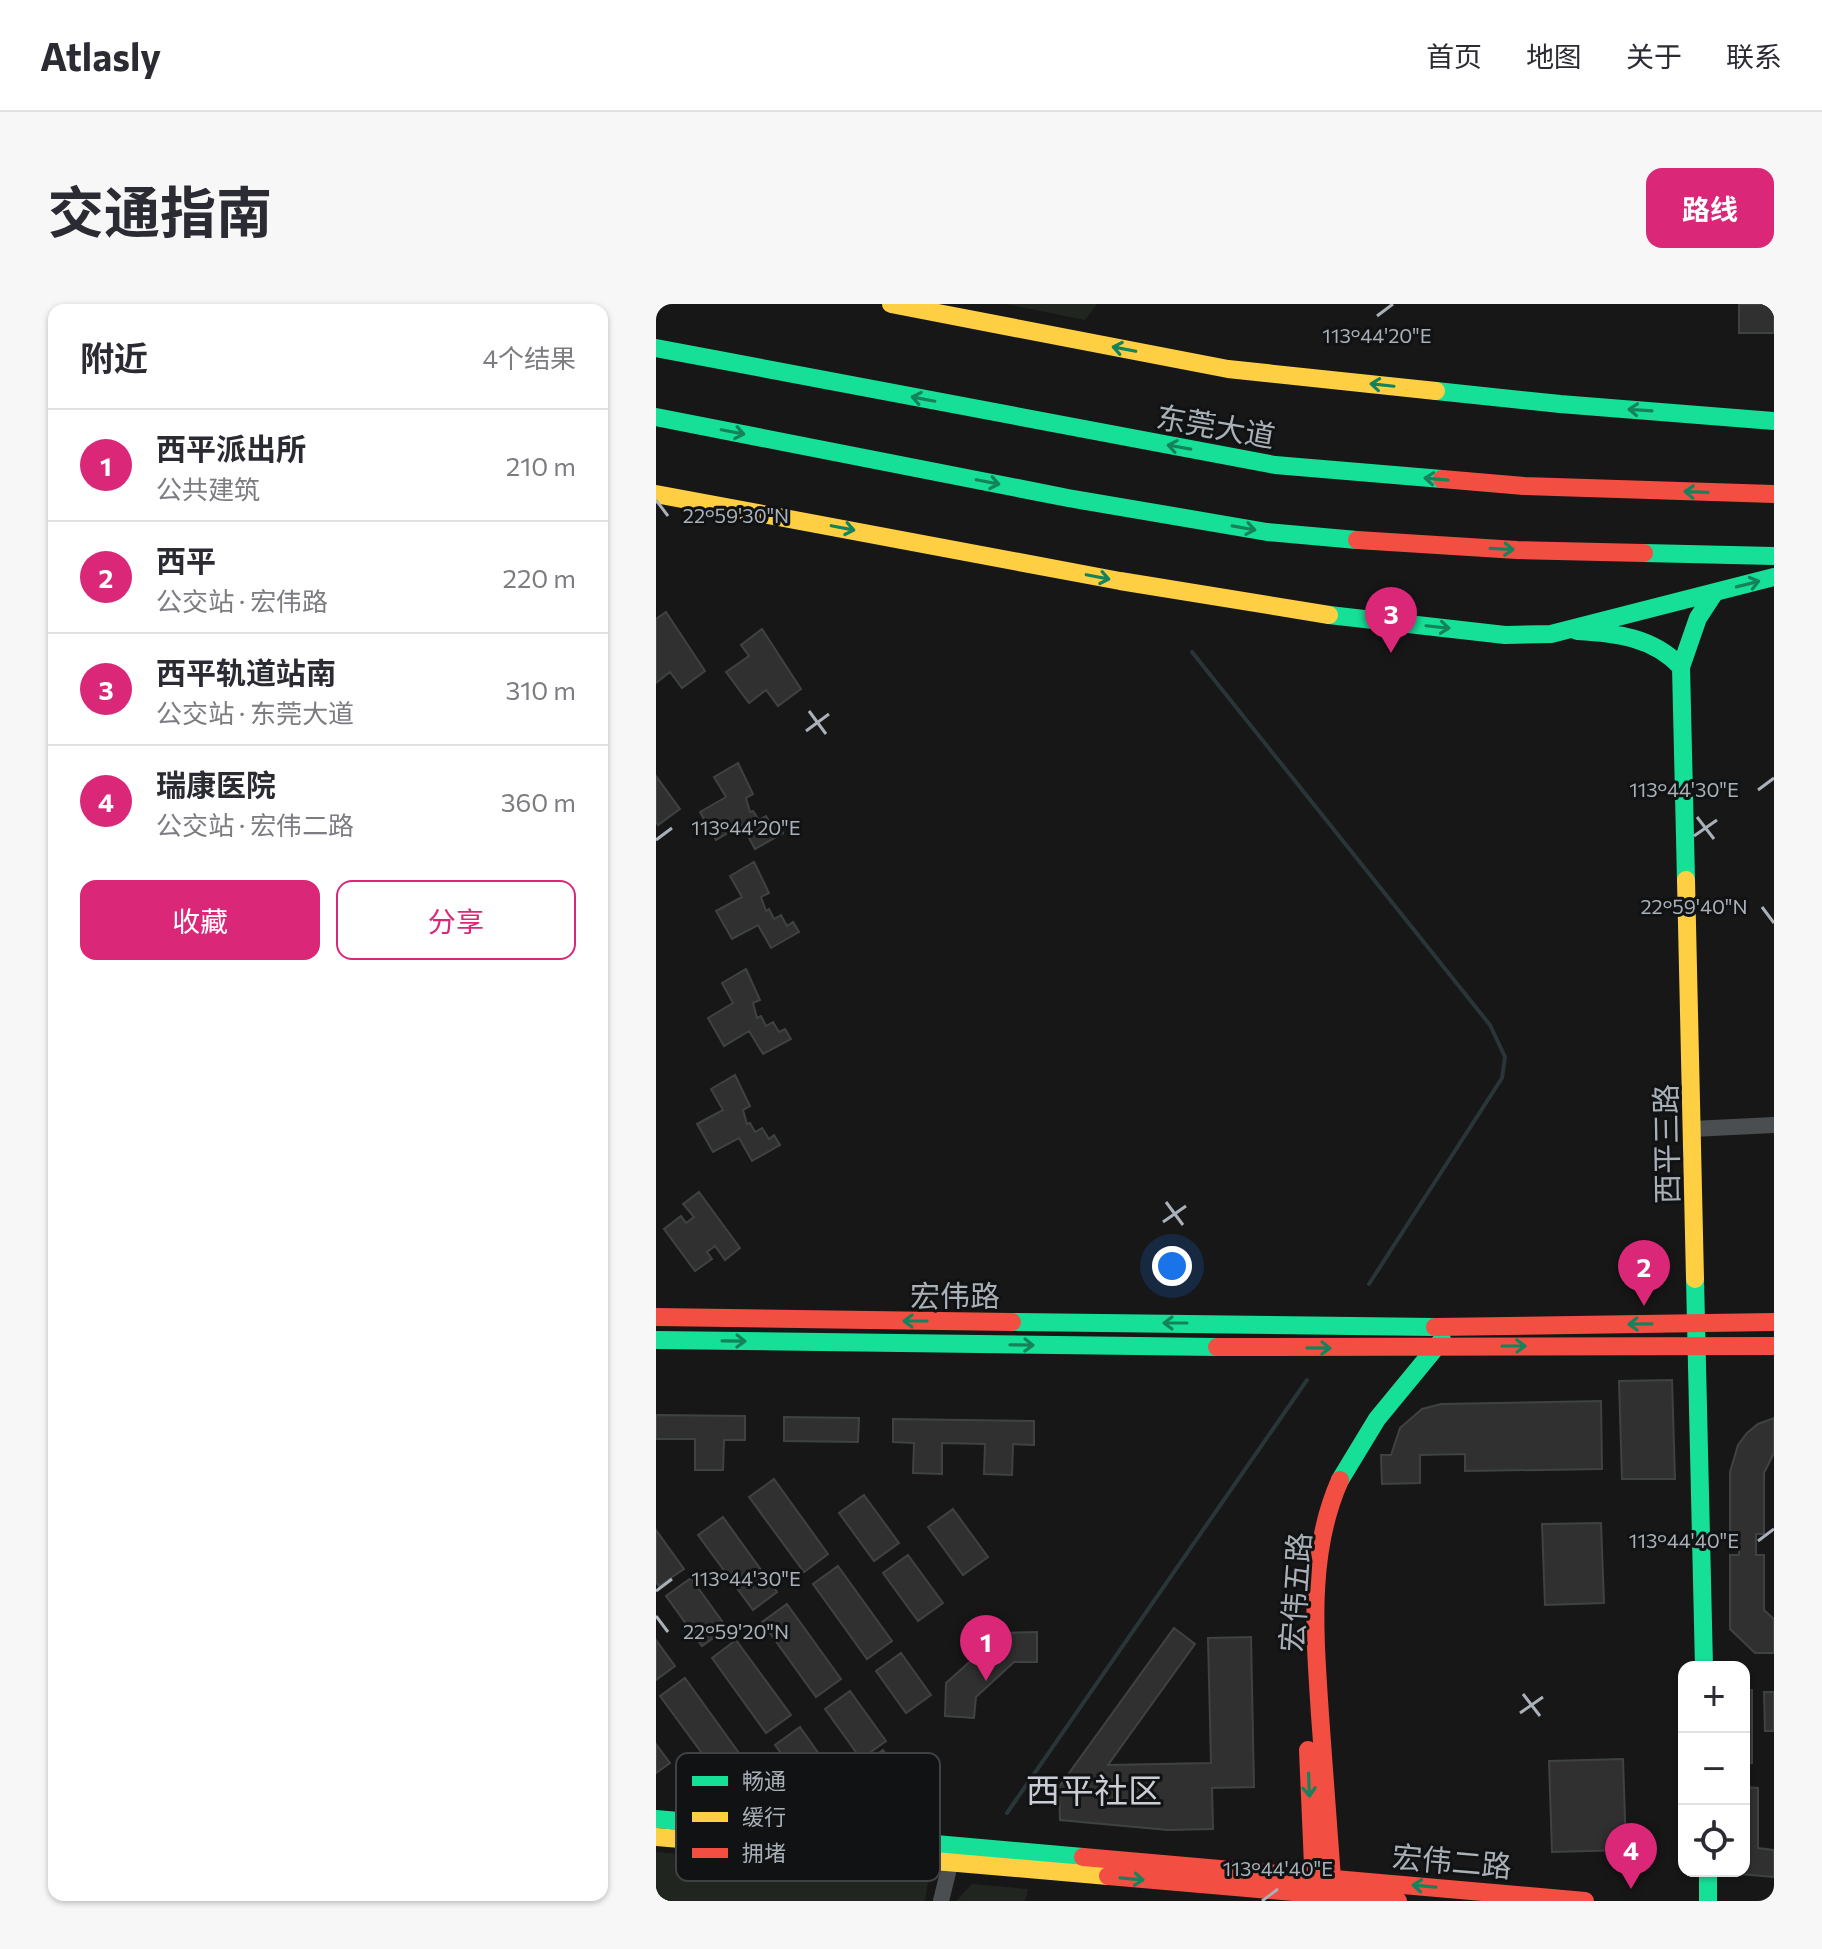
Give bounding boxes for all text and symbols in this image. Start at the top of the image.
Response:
text: Atlasly [40,32,161,79]
text: 首页 [1426,39,1482,73]
text: 地图 [1526,39,1582,73]
text: 关于 [1626,39,1682,73]
text: 联系 [1726,39,1782,73]
button: 路线 [1646,168,1774,248]
text: 交通指南 [48,176,272,245]
text: 113°44'20"E [1322,323,1432,347]
text: 附近 [80,336,148,378]
one-way arrow [1112,340,1138,355]
text: 4个结果 [482,342,576,373]
one-way arrow [1369,377,1396,392]
one-way arrow [911,391,936,406]
street label: 东莞大道 [1154,396,1278,454]
one-way arrow [1627,402,1654,417]
one-way arrow [719,425,745,440]
text: 西平派出所 [156,429,306,466]
one-way arrow [1166,438,1192,453]
text: 1 [100,450,112,481]
text: 210 m [506,450,576,481]
one-way arrow [1423,471,1450,486]
text: 公共建筑 [156,473,260,504]
one-way arrow [974,475,1000,490]
one-way arrow [1683,484,1710,499]
text: 22°59'30"N [683,503,789,527]
one-way arrow [1230,521,1256,536]
one-way arrow [830,522,855,537]
text: 西平 [156,541,216,578]
one-way arrow [1489,542,1515,557]
text: 2 [99,562,113,593]
text: 220 m [503,562,576,593]
one-way arrow [1085,571,1110,586]
one-way arrow [1734,575,1760,590]
text: 公交站 · 宏伟路 [156,585,328,616]
pin: 3 [1365,587,1417,653]
one-way arrow [1425,620,1451,635]
text: 西平轨道站南 [156,653,336,690]
text: 3 [98,674,114,705]
text: 310 m [505,674,576,705]
text: 公交站 · 东莞大道 [156,697,354,728]
text: 瑞康医院 [156,765,276,802]
text: 113°44'30"E [1629,777,1739,801]
text: 4 [98,786,114,817]
text: 360 m [501,786,576,817]
text: 公交站 · 宏伟二路 [156,809,354,840]
text: 113°44'20"E [691,815,801,839]
button: 收藏 [80,880,320,960]
button: 分享 [336,880,576,960]
text: 22°59'40"N [1641,894,1747,918]
street label: 西平三路 [1645,1084,1685,1204]
pin: 2 [1618,1240,1670,1306]
your location [1152,1246,1192,1286]
street label: 宏伟路 [910,1276,1000,1313]
one-way arrow [902,1314,929,1329]
one-way arrow [1162,1315,1189,1331]
one-way arrow [1627,1316,1654,1332]
one-way arrow [720,1334,747,1349]
one-way arrow [1008,1337,1035,1353]
one-way arrow [1500,1338,1527,1354]
one-way arrow [1305,1340,1332,1356]
text: 113°44'40"E [1629,1528,1739,1552]
street label: 宏伟五路 [1271,1531,1317,1653]
text: 113°44'30"E [691,1566,801,1590]
pin: 1 [960,1615,1012,1681]
text: 22°59'20"N [683,1619,789,1643]
map controls [1678,1661,1750,1877]
button: + [1678,1661,1750,1733]
button: − [1678,1733,1750,1805]
legend [676,1753,940,1881]
text: 畅通 [742,1767,786,1794]
district label: 西平社区 [1026,1768,1162,1810]
one-way arrow [1302,1771,1317,1798]
text: 缓行 [742,1803,786,1830]
button: locate [1678,1805,1750,1877]
pin: 4 [1605,1823,1657,1889]
street label: 宏伟二路 [1391,1836,1513,1884]
text: 拥堵 [742,1839,786,1866]
text: 113°44'40"E [1223,1856,1333,1880]
one-way arrow [1119,1871,1145,1886]
one-way arrow [1411,1878,1438,1893]

